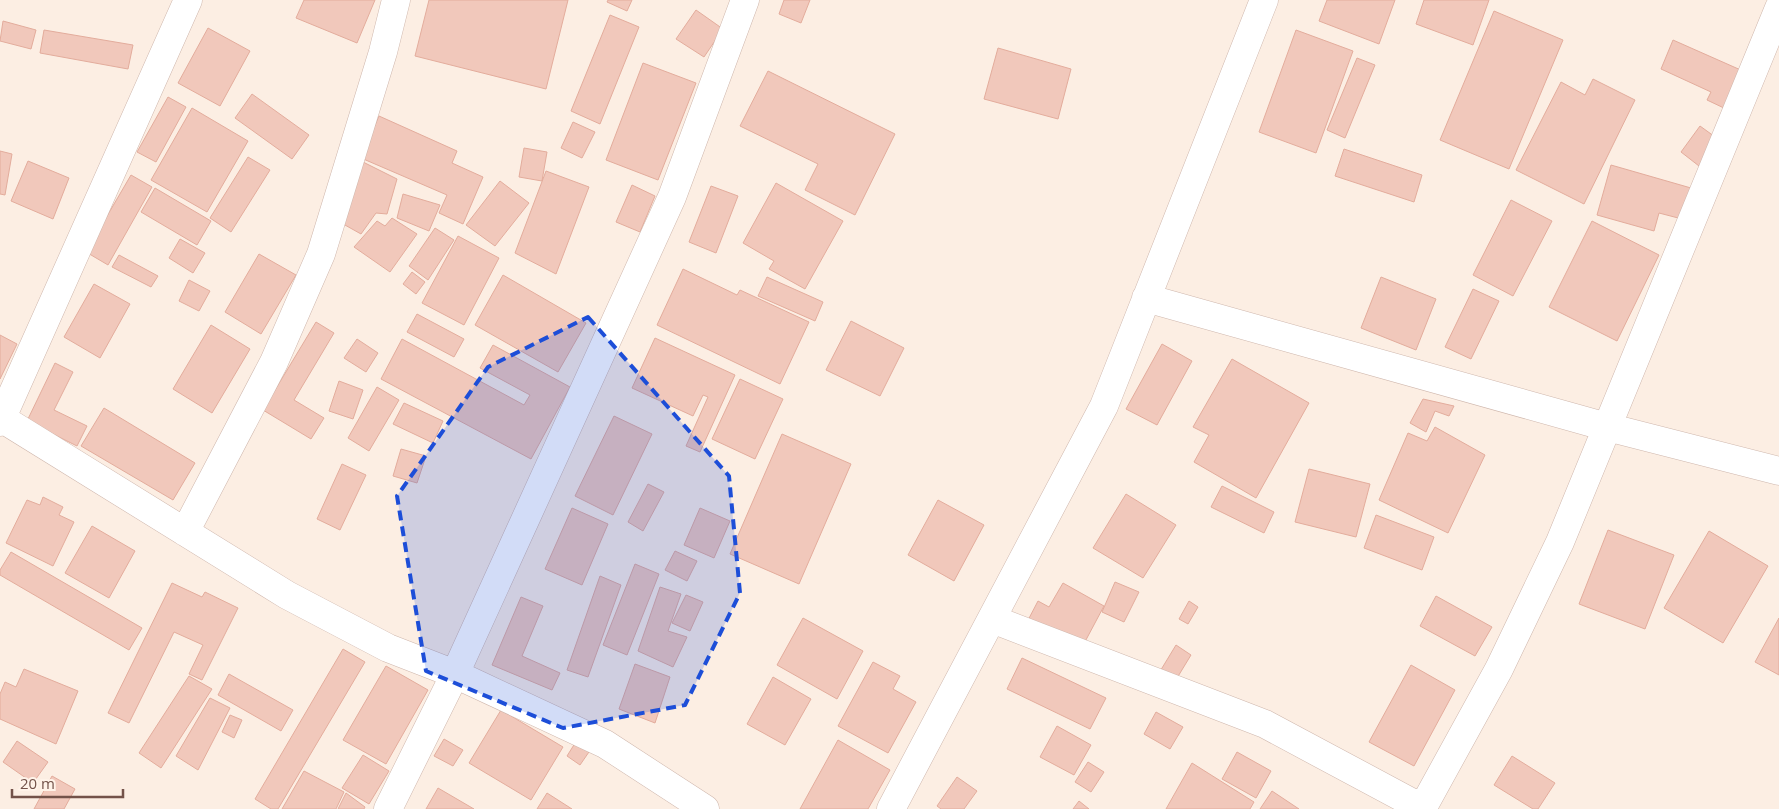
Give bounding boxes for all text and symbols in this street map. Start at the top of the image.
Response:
scale bar [12,766,124,798]
text: 20 m [20,773,55,793]

